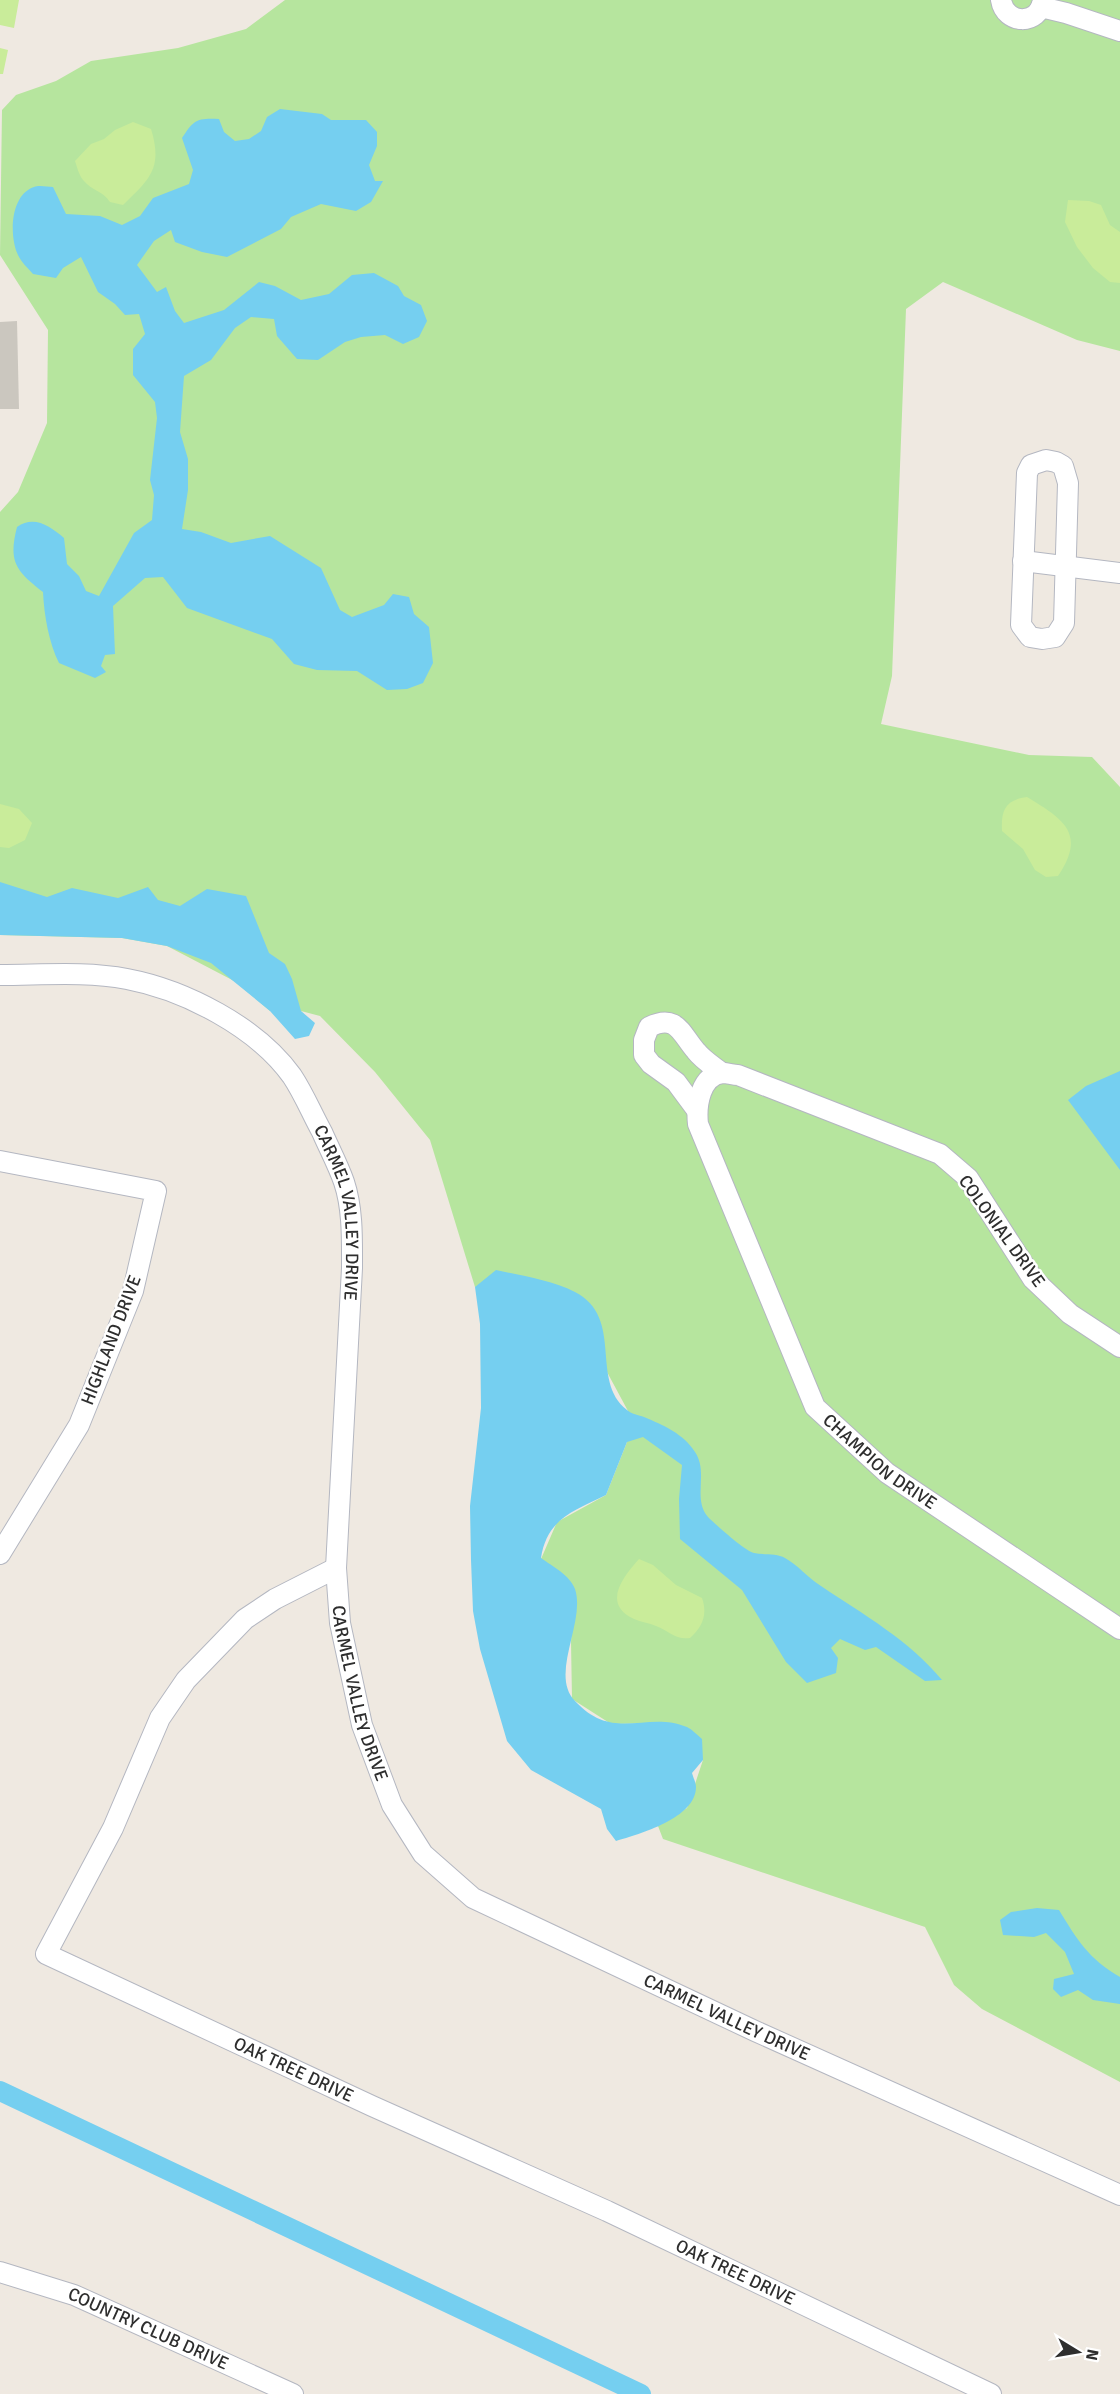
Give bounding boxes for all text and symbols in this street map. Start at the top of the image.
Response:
street label: CARMEL VALLEY DRIVE [309,1121,363,1301]
street label: COLONIAL DRIVE [954,1171,1050,1291]
street label: HIGHLAND DRIVE [76,1272,146,1408]
street label: CHAMPION DRIVE [818,1409,941,1514]
street label: CARMEL VALLEY DRIVE [328,1605,393,1784]
street label: CARMEL VALLEY DRIVE [640,1969,814,2065]
street label: OAK TREE DRIVE [230,2032,357,2107]
street label: OAK TREE DRIVE [672,2234,799,2310]
street label: COUNTRY CLUB DRIVE [65,2283,232,2374]
north arrow [1048,2322,1108,2382]
text: N [1081,2347,1103,2362]

